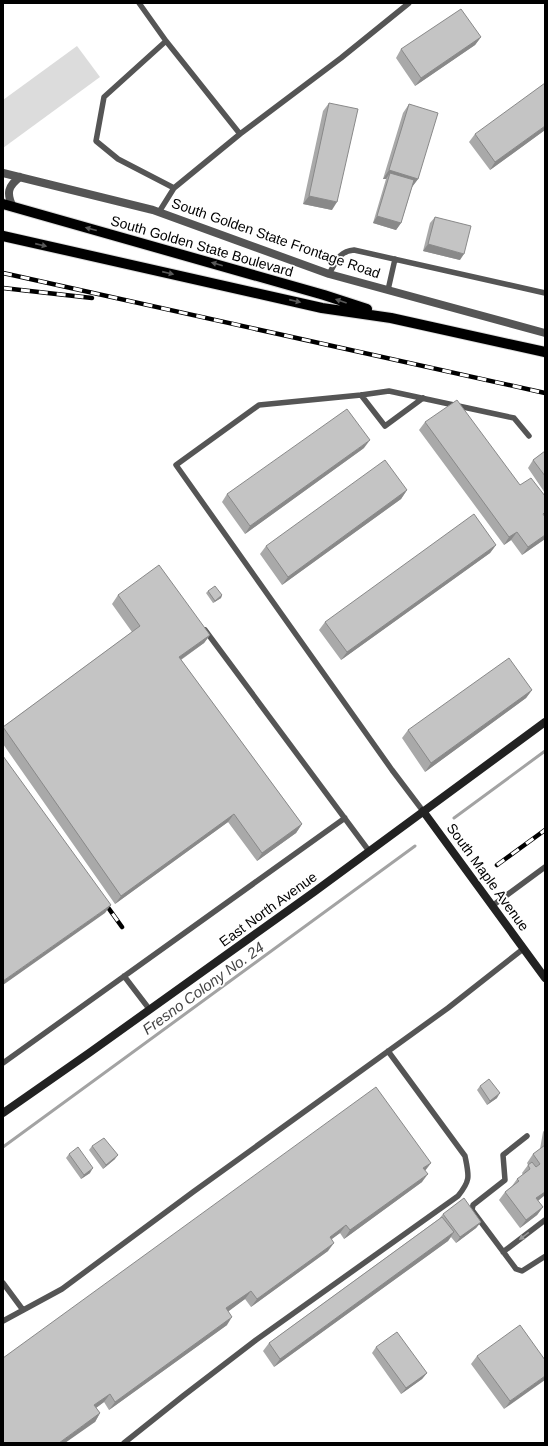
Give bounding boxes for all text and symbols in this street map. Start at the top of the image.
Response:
street label: South Golden State Frontage Road [170,195,382,281]
street label: South Golden State Boulevard [109,212,295,280]
one-way arrow [85,226,97,232]
one-way arrow [35,242,47,248]
one-way arrow [210,261,222,267]
one-way arrow [162,271,174,277]
one-way arrow [335,297,347,303]
one-way arrow [289,299,301,305]
street label: South Maple Avenue [444,820,532,934]
street label: East North Avenue [216,868,320,950]
water label: Fresno Colony No. 24 [139,938,267,1038]
one-way arrow [519,1232,530,1240]

